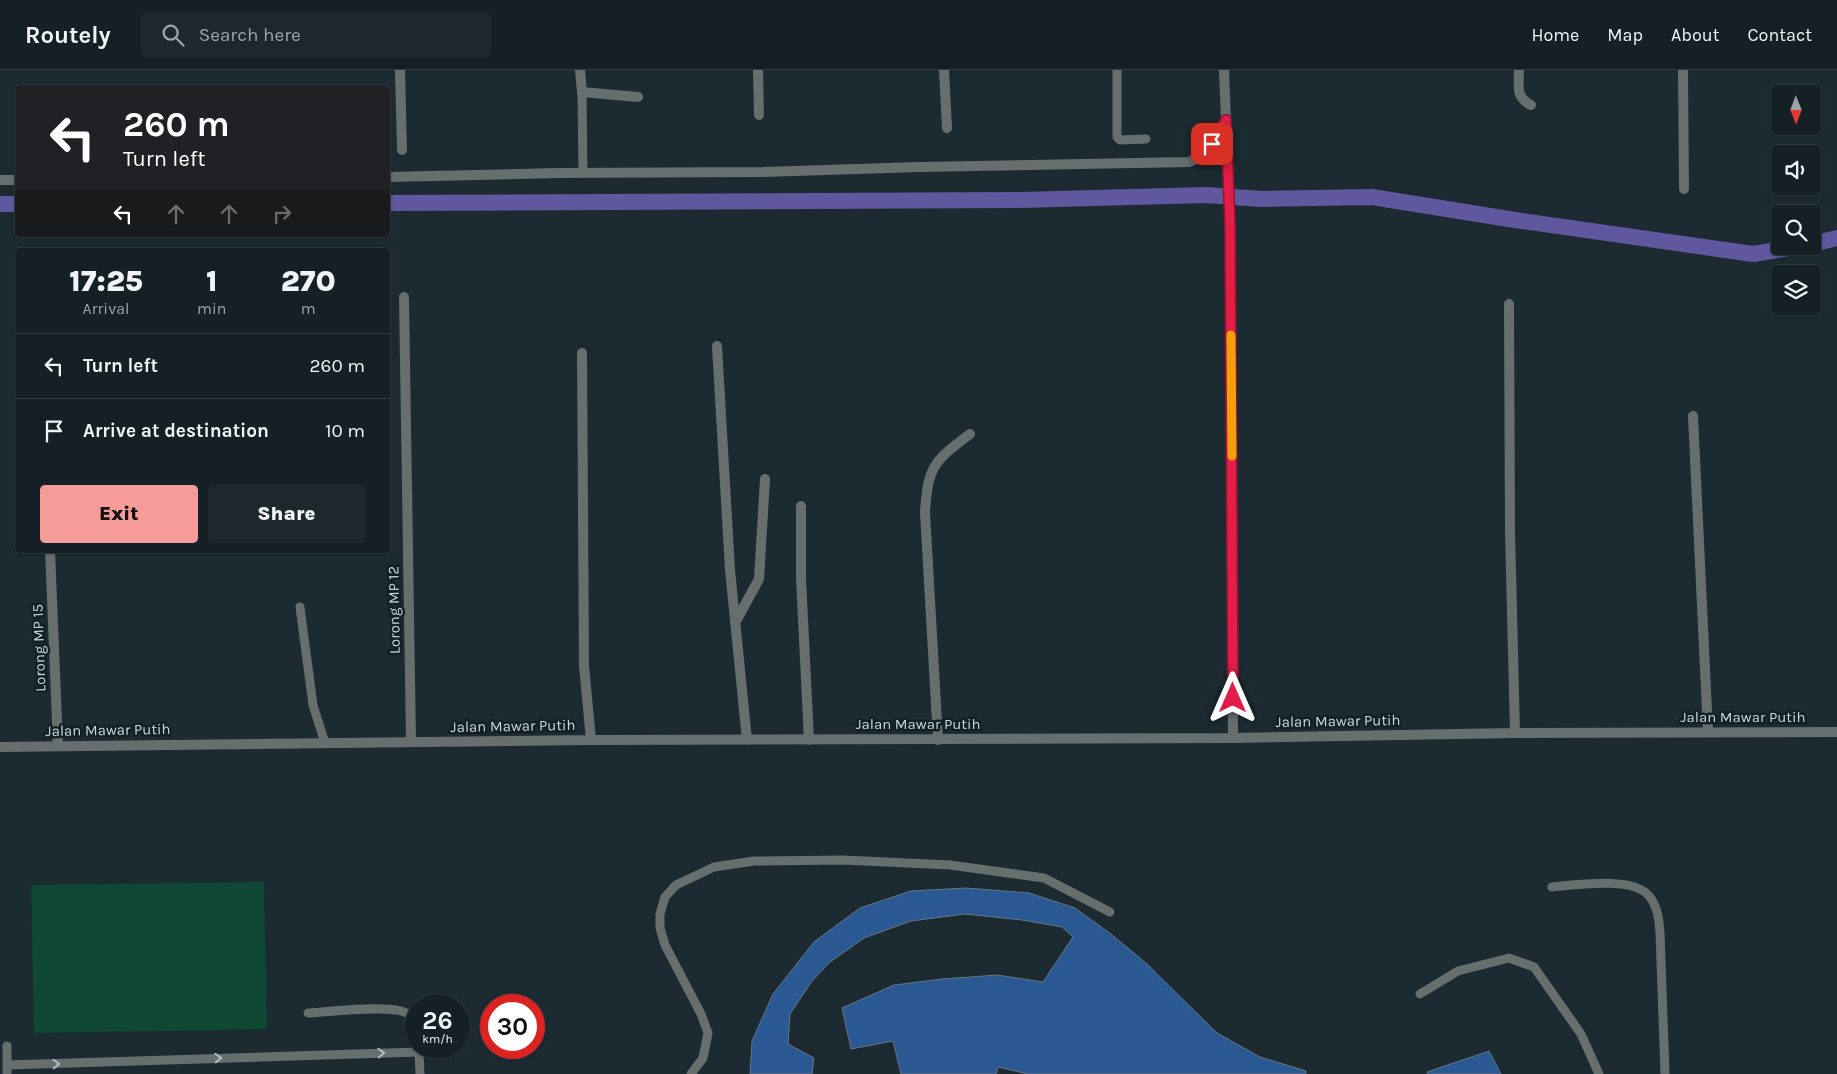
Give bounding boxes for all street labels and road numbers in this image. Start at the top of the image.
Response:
street label: Lorong MP 12 [384,566,404,654]
street label: Lorong MP 15 [28,604,50,692]
street label: Jalan Mawar Putih [1680,708,1806,726]
street label: Jalan Mawar Putih [1275,711,1401,731]
street label: Jalan Mawar Putih [855,715,981,733]
street label: Jalan Mawar Putih [450,716,576,736]
street label: Jalan Mawar Putih [45,720,171,740]

